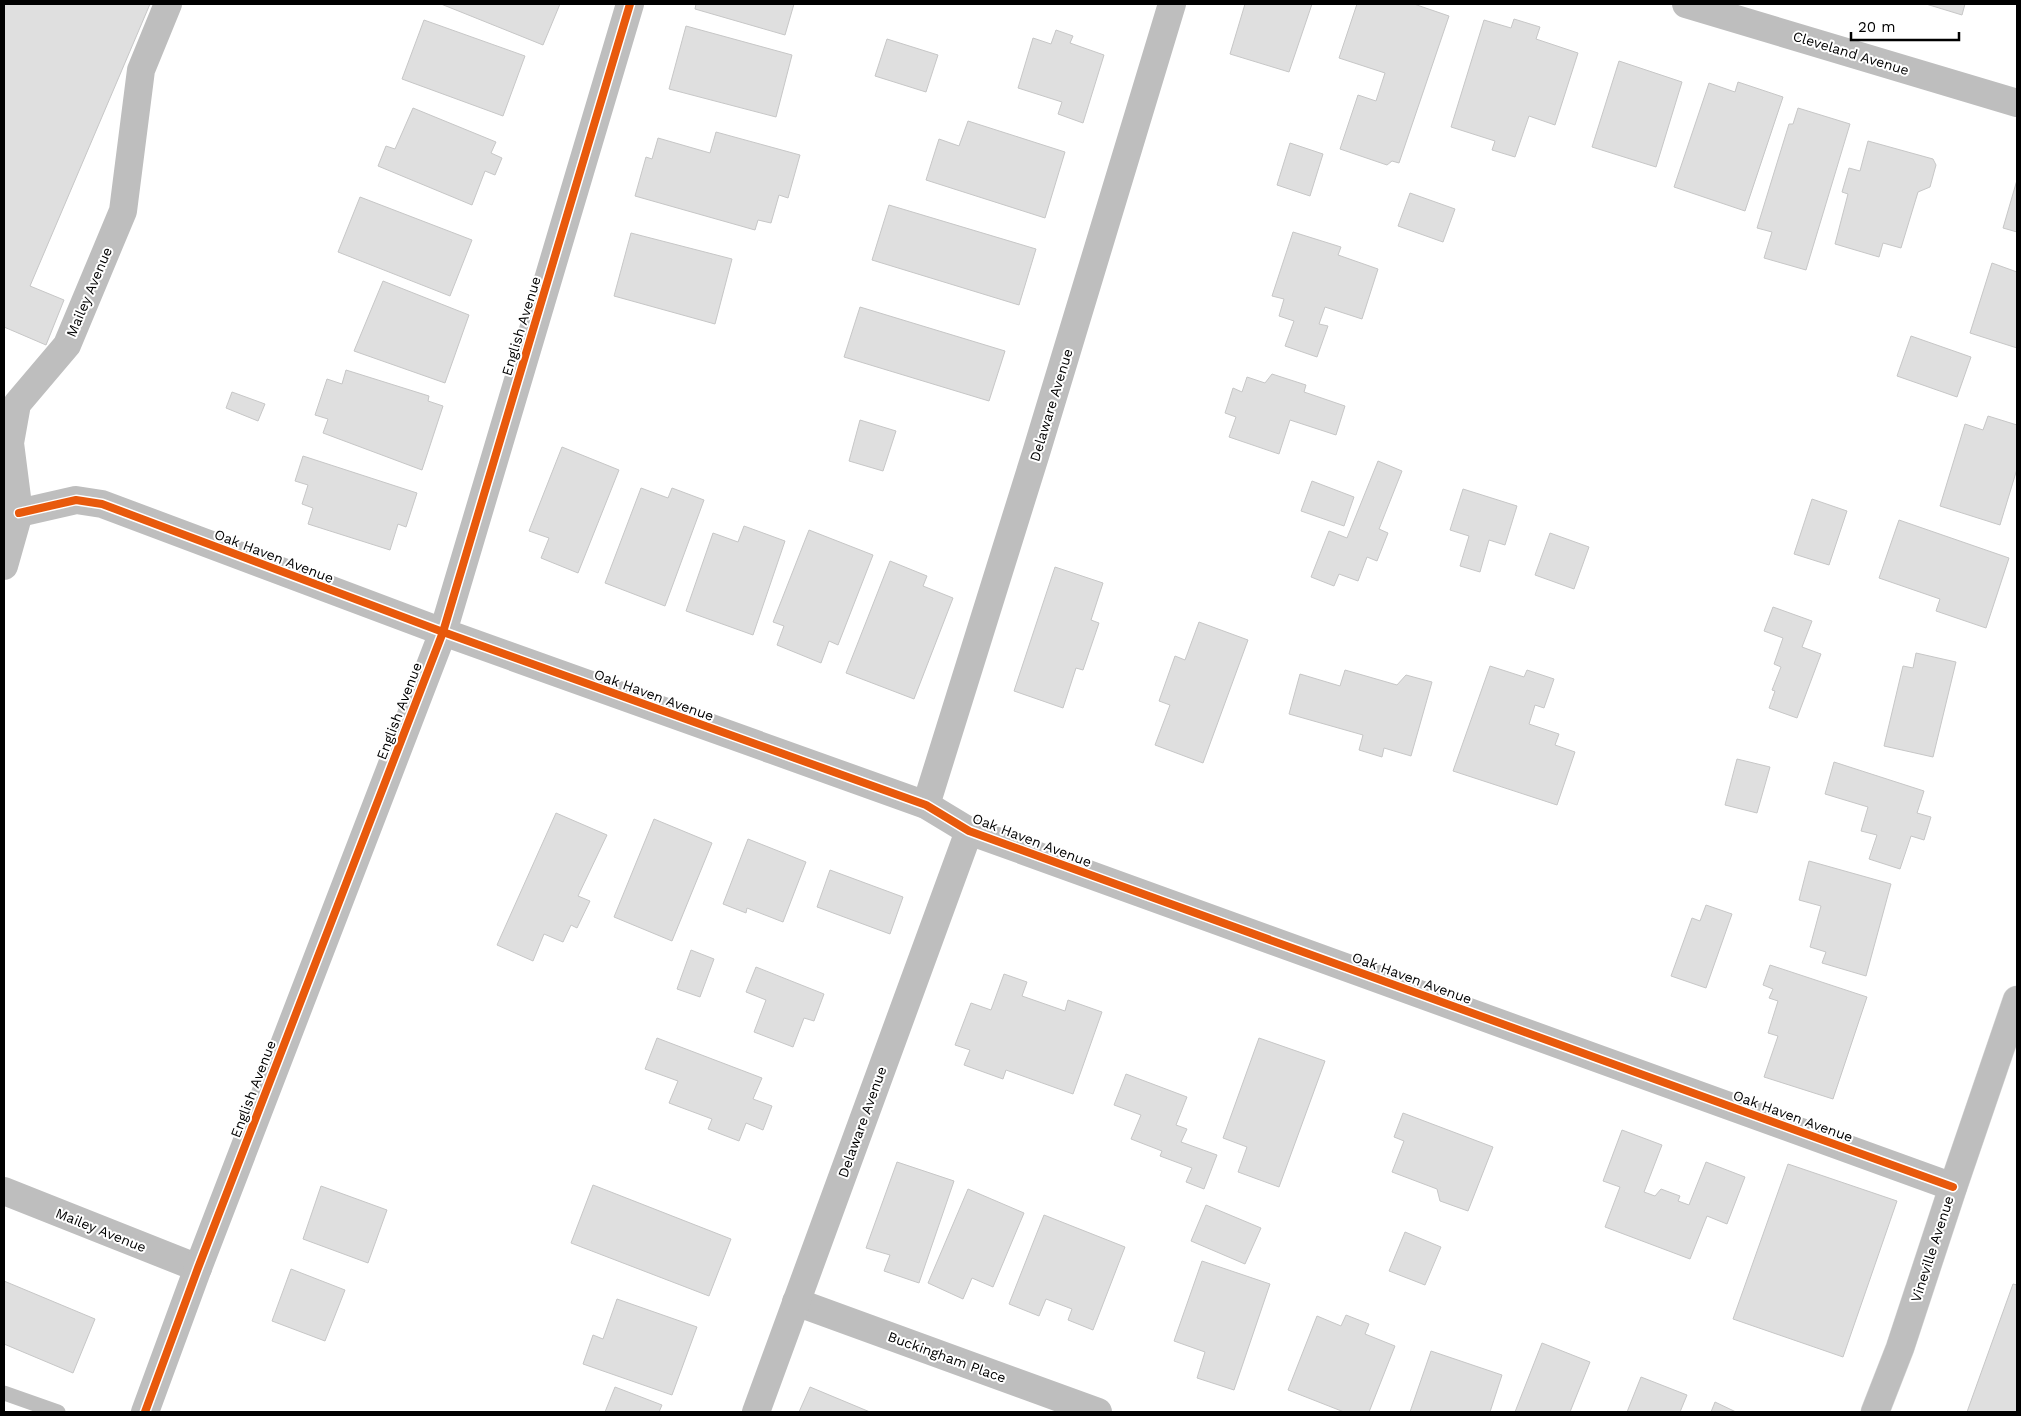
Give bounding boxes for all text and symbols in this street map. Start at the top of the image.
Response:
scale bar [1851,10,1958,42]
text: 20 m [1858,18,1896,36]
street label: Cleveland Avenue [1791,28,1911,78]
street label: Mailey Avenue [63,245,115,339]
street label: English Avenue [498,274,544,378]
street label: Delaware Avenue [1026,347,1076,463]
street label: Oak Haven Avenue [212,526,336,586]
street label: English Avenue [373,660,425,762]
street label: Oak Haven Avenue [592,666,716,724]
street label: Oak Haven Avenue [970,810,1094,870]
street label: Oak Haven Avenue [1350,949,1474,1007]
street label: English Avenue [227,1038,279,1140]
street label: Delaware Avenue [834,1064,890,1180]
street label: Oak Haven Avenue [1731,1087,1855,1145]
street label: Vineville Avenue [1907,1194,1957,1304]
street label: Mailey Avenue [53,1205,149,1255]
street label: Buckingham Place [886,1328,1008,1386]

